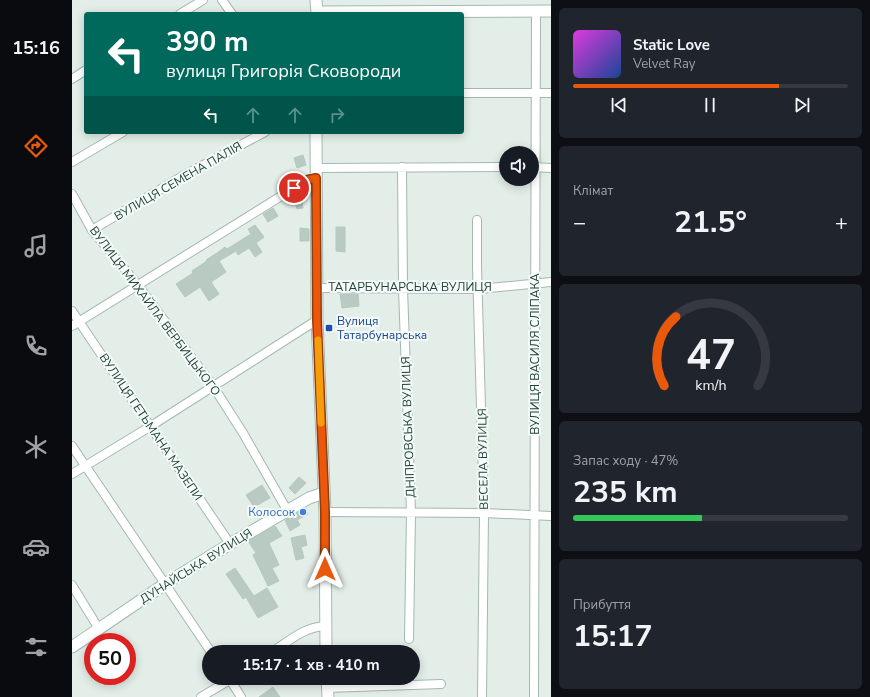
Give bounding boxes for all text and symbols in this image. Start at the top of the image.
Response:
text: 390 m [166,23,249,61]
icon: left [100,28,152,80]
text: Static Love [633,35,710,55]
text: 15:16 [12,36,60,60]
text: Velvet Ray [633,55,695,73]
text: вулиця Григорія Сковороди [166,59,401,83]
icon: previous [608,94,630,116]
icon: pause [699,94,721,116]
icon: next [791,94,813,116]
icon: left [200,104,222,126]
icon: ahead [242,104,264,126]
icon: ahead [284,104,306,126]
icon: right [326,104,348,126]
icon: directions [22,132,50,160]
street label: ВУЛИЦЯ СЕМЕНА ПАЛІЯ [111,138,245,224]
map controls [499,146,539,186]
button: sound [499,146,539,186]
pin [277,171,311,205]
icon: arrive [283,177,305,199]
text: Клімат [573,182,613,200]
text: 21.5° [674,202,747,243]
text: − [573,208,586,238]
text: + [835,208,848,238]
street label: ВУЛИЦЯ МИХАЙЛА ВЕРБИЦЬКОГО [86,223,224,399]
icon: music [22,232,50,260]
street label: ВУЛИЦЯ ВАСИЛЯ СЛІПАКА [527,273,543,435]
street label: ТАТАРБУНАРСЬКА ВУЛИЦЯ [328,279,492,295]
place label: Вулиця Татарбунарська [337,313,427,343]
marker: Вулиця Татарбунарська [324,323,334,333]
text: 47 [686,327,735,384]
icon: phone [22,332,50,360]
street label: ВУЛИЦЯ ГЕТЬМАНА МАЗЕПИ [96,350,206,504]
street label: ДНІПРОВСЬКА ВУЛИЦЯ [398,356,418,498]
text: km/h [695,376,726,395]
street label: ВЕСЕЛА ВУЛИЦЯ [474,408,492,510]
icon: climate [22,433,50,461]
text: Запас ходу · 47% [573,452,678,470]
text: 235 km [573,472,678,513]
place label: Колосок [248,504,296,520]
marker: Колосок [298,507,308,517]
street label: ДУНАЙСЬКА ВУЛИЦЯ [137,525,255,607]
icon: car [22,533,50,561]
position arrow [304,548,346,590]
text: Прибуття [573,596,631,614]
text: 15:17 [573,616,652,657]
icon: filters [22,633,50,661]
speed limit sign: 50 [84,633,136,685]
text: 15:17 · 1 хв · 410 m [242,655,380,675]

